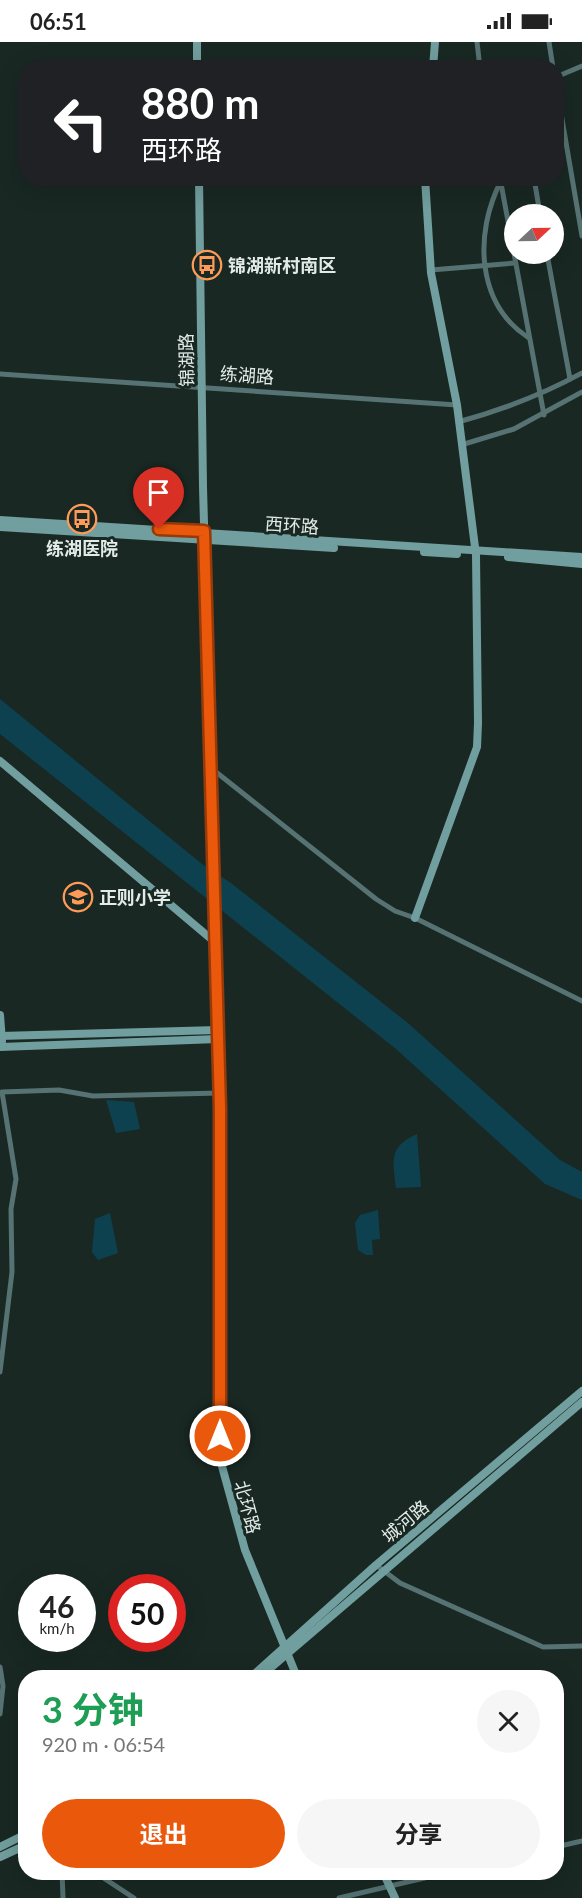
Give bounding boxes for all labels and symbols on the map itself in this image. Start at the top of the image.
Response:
north arrow [504,204,564,264]
bus stop icon: 锦湖新村南区 [191,249,223,281]
place label: 锦湖新村南区 [228,254,336,276]
street label: 锦湖路 [175,333,197,387]
street label: 练湖路 [219,362,275,388]
pin [133,467,184,529]
bus stop icon: 练湖医院 [66,503,98,535]
street label: 西环路 [264,512,320,538]
place label: 练湖医院 [46,537,118,559]
school or university icon: 正则小学 [62,881,94,913]
place label: 正则小学 [99,886,171,908]
position arrow [188,1404,252,1468]
street label: 北环路 [230,1478,266,1536]
street label: 城河路 [377,1495,433,1547]
speed limit sign: 50 [108,1574,186,1652]

